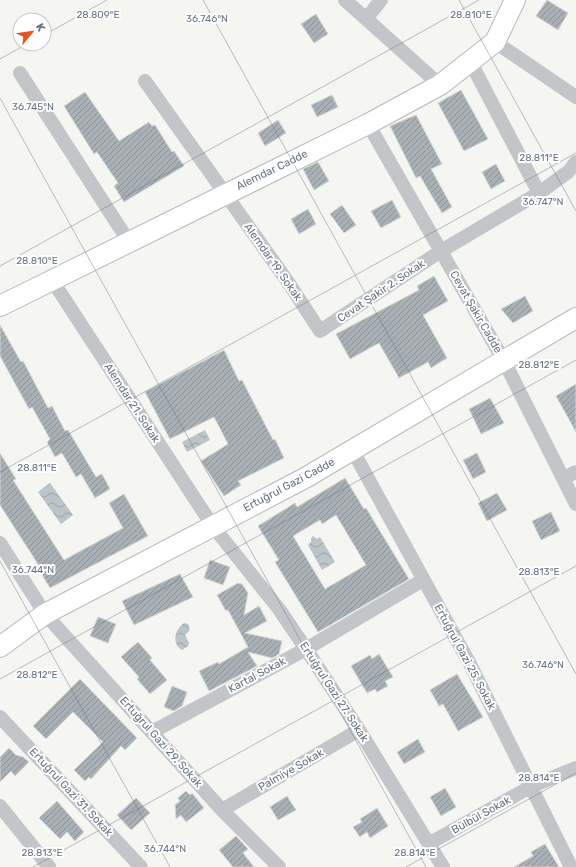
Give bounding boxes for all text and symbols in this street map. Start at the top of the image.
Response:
text: 28.809°E [76,9,120,21]
text: 28.810°E [450,9,492,21]
north arrow [12,12,52,52]
text: 36.746°N [186,13,228,25]
text: K [33,21,48,34]
text: 36.745°N [12,101,54,113]
street label: Alemdar Cadde [234,147,310,193]
text: 28.811°E [519,152,559,164]
text: 36.747°N [522,196,564,208]
street label: Alemdar 19. Sokak [241,221,305,304]
text: 28.810°E [16,255,58,267]
street label: Cevat Şakir 2. Sokak [335,257,427,325]
street label: Cevat Şakir Cadde [447,269,505,355]
text: 28.812°E [518,359,560,371]
street label: Alemdar 21. Sokak [101,361,163,446]
street label: Ertuğrul Gazi Cadde [241,455,337,515]
text: 28.811°E [17,462,57,474]
text: 36.744°N [12,564,54,576]
text: 28.813°E [518,566,560,578]
street label: Ertuğrul Gazi 25. Sokak [432,602,499,712]
street label: Ertuğrul Gazi 27. Sokak [297,640,371,745]
street label: Kartal Sokak [226,654,288,696]
text: 36.746°N [522,659,564,671]
text: 28.812°E [16,669,58,681]
street label: Ertuğrul Gazi 29. Sokak [117,694,205,790]
street label: Ertuğrul Gazi 31. Sokak [27,745,116,839]
street label: Palmiye Sokak [256,746,326,794]
text: 28.814°E [518,772,560,784]
street label: Bülbül Sokak [449,793,513,837]
text: 36.744°N [144,843,186,855]
text: 28.813°E [21,847,63,859]
text: 28.814°E [394,847,436,859]

